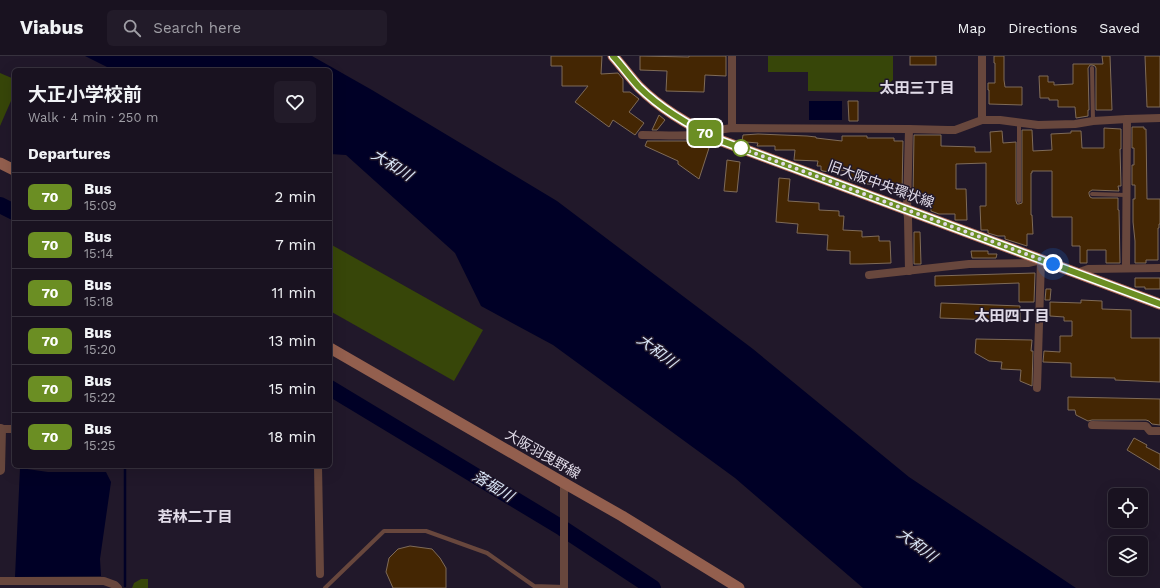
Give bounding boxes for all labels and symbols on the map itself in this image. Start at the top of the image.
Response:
district label: 太田三丁目 [879,79,955,97]
line badge: 70 [687,120,723,146]
unlabelled marker [732,139,750,157]
water label: 大和川 [368,145,418,186]
street label: 旧大阪中央環状線 [826,157,936,211]
your location [1043,254,1063,274]
district label: 太田四丁目 [974,307,1050,325]
water label: 大和川 [634,330,682,373]
street label: 大阪羽曳野線 [503,426,583,482]
water label: 落堀川 [469,467,519,506]
district label: 若林二丁目 [157,508,233,526]
water label: 大和川 [894,524,942,567]

